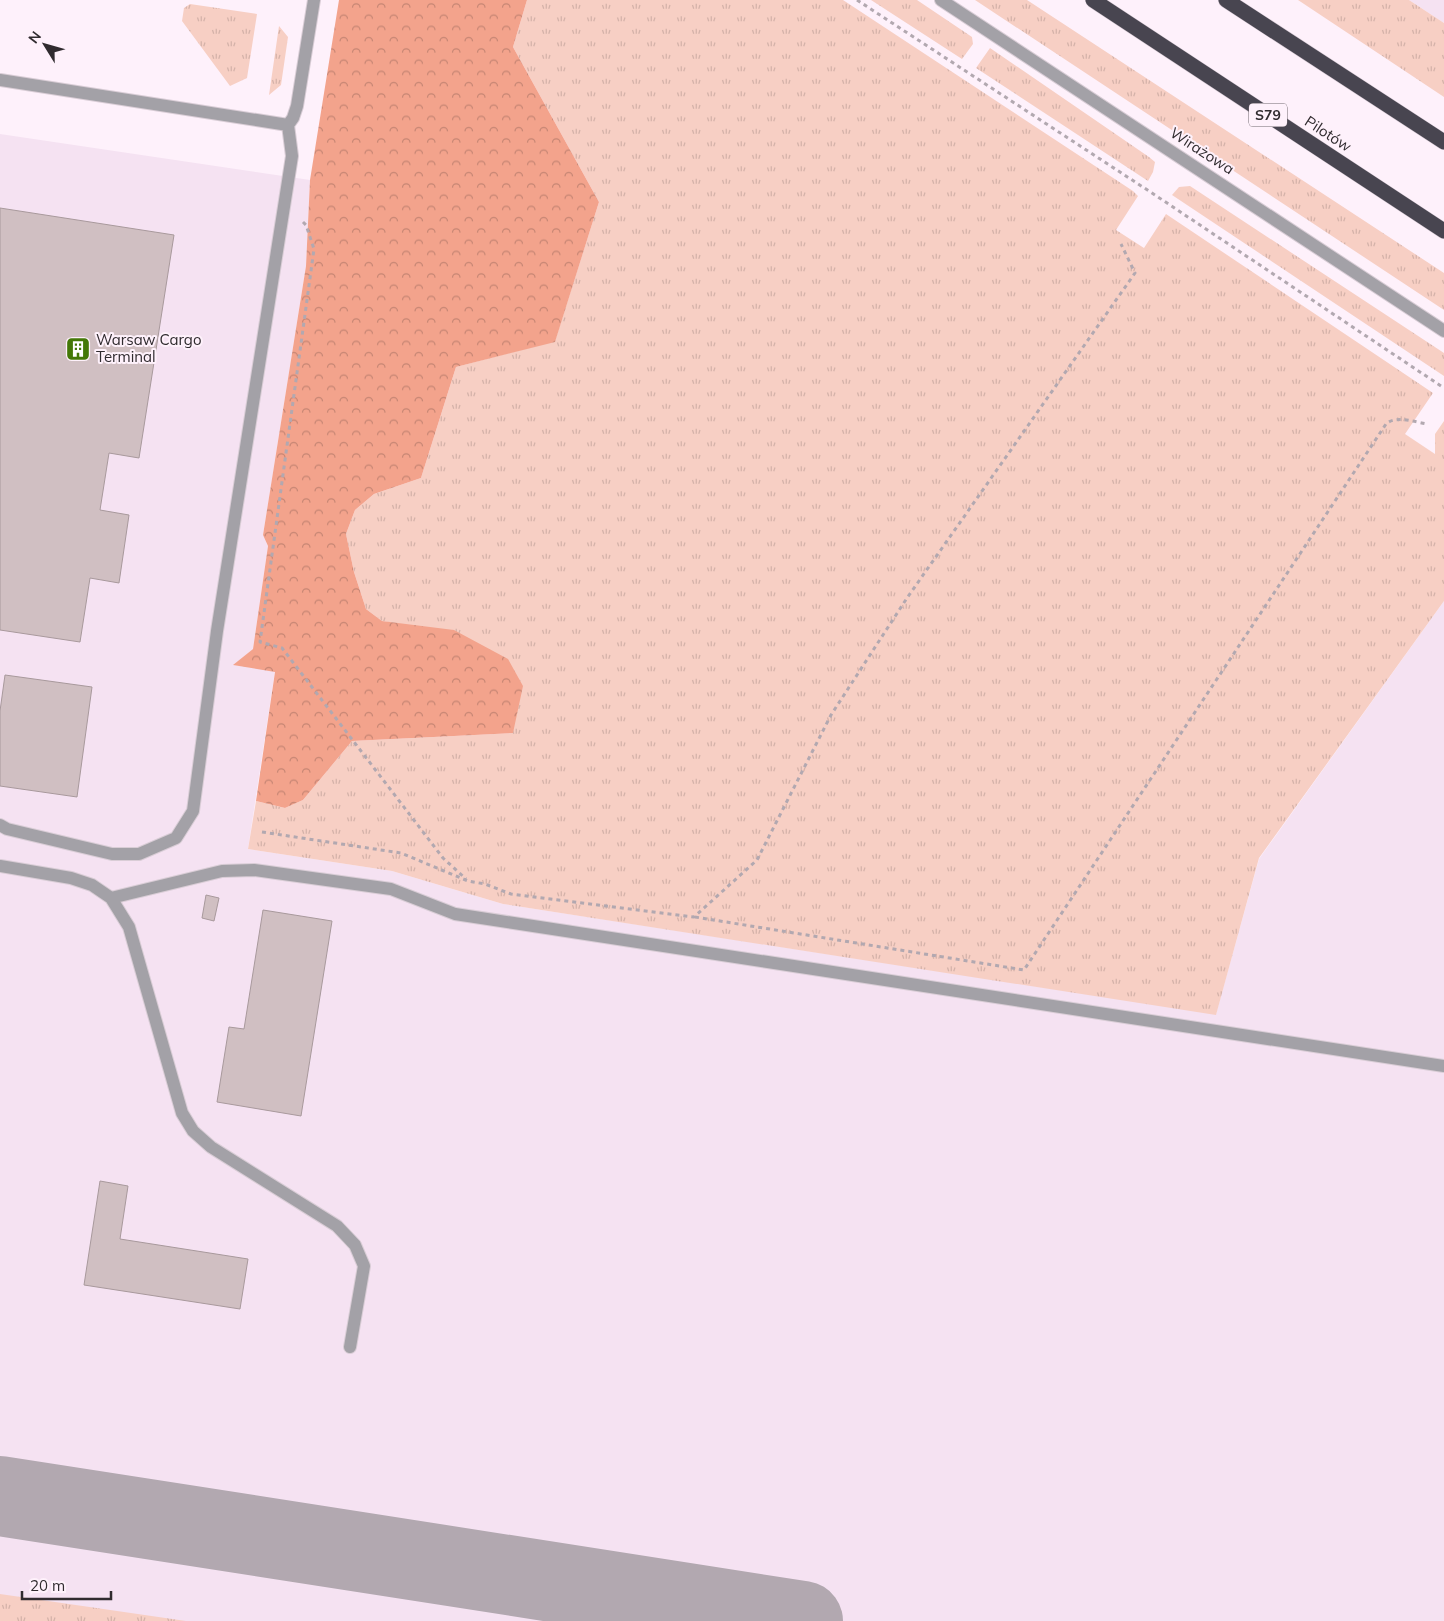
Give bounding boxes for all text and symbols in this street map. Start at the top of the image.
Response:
north arrow [20,20,70,70]
text: N [24,28,45,47]
road number: S79 [1249,104,1287,126]
street label: Pilotów [1301,111,1355,156]
street label: Wirażowa [1167,123,1238,178]
place label: Warsaw Cargo Terminal [96,330,201,366]
building icon: Warsaw Cargo Terminal [65,336,91,362]
scale bar [22,1568,111,1600]
text: 20 m [30,1576,65,1595]

